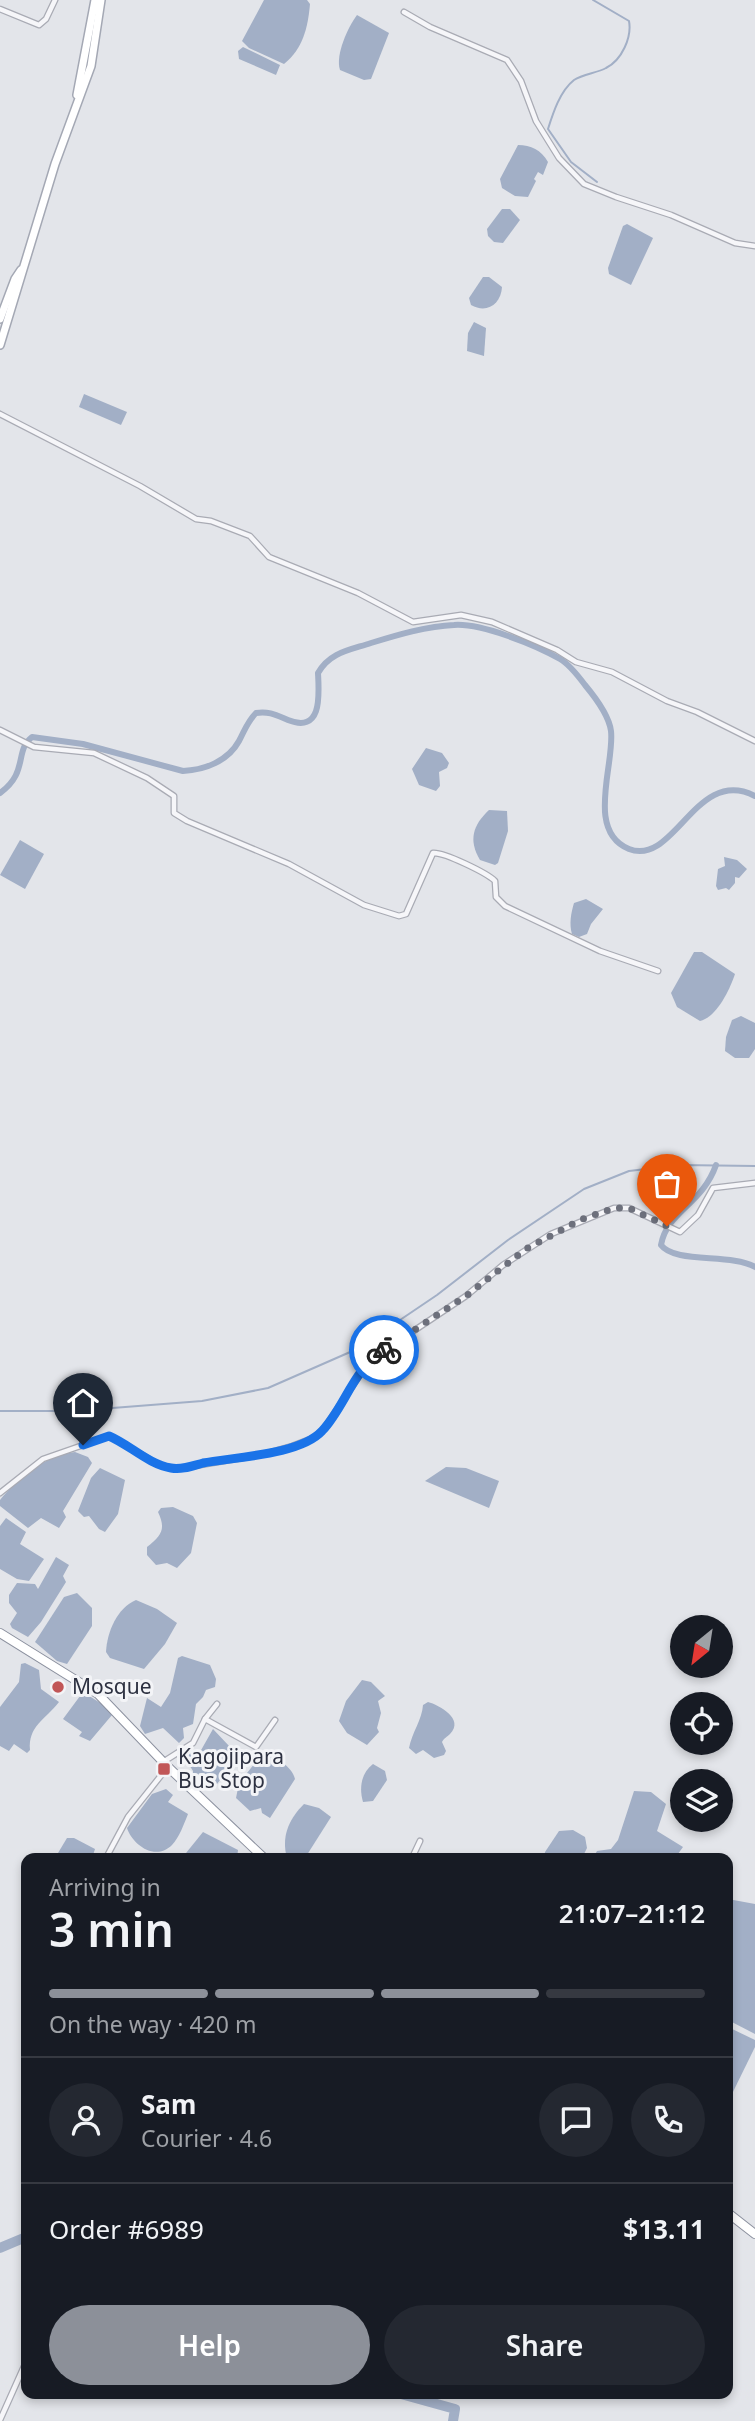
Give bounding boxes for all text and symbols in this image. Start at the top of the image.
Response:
pin [637,1154,697,1226]
icon: bag [648,1165,686,1203]
courier [349,1315,419,1385]
icon: bike [365,1331,403,1369]
pin [53,1373,113,1445]
icon: home [64,1384,102,1422]
north arrow [670,1615,733,1678]
map controls [670,1615,733,1832]
place label: Mosque [72,1672,152,1700]
marker: Mosque [50,1679,66,1695]
button: locate [670,1692,733,1755]
place label: Kagojipara Bus Stop [178,1742,284,1794]
marker: Kagojipara Bus Stop [156,1761,172,1777]
button: layers [670,1769,733,1832]
text: Arriving in [49,1871,161,1903]
text: 21:07–21:12 [559,1895,705,1931]
text: 3 min [49,1898,174,1960]
text: On the way · 420 m [49,2008,256,2040]
button: person [49,2083,123,2157]
button: chat [539,2083,613,2157]
button: phone [631,2083,705,2157]
text: Sam [141,2086,196,2122]
text: Courier · 4.6 [141,2122,272,2154]
text: Order #6989 [49,2211,204,2247]
text: $13.11 [623,2211,705,2247]
button: Help [49,2305,370,2385]
button: Share [384,2305,705,2385]

